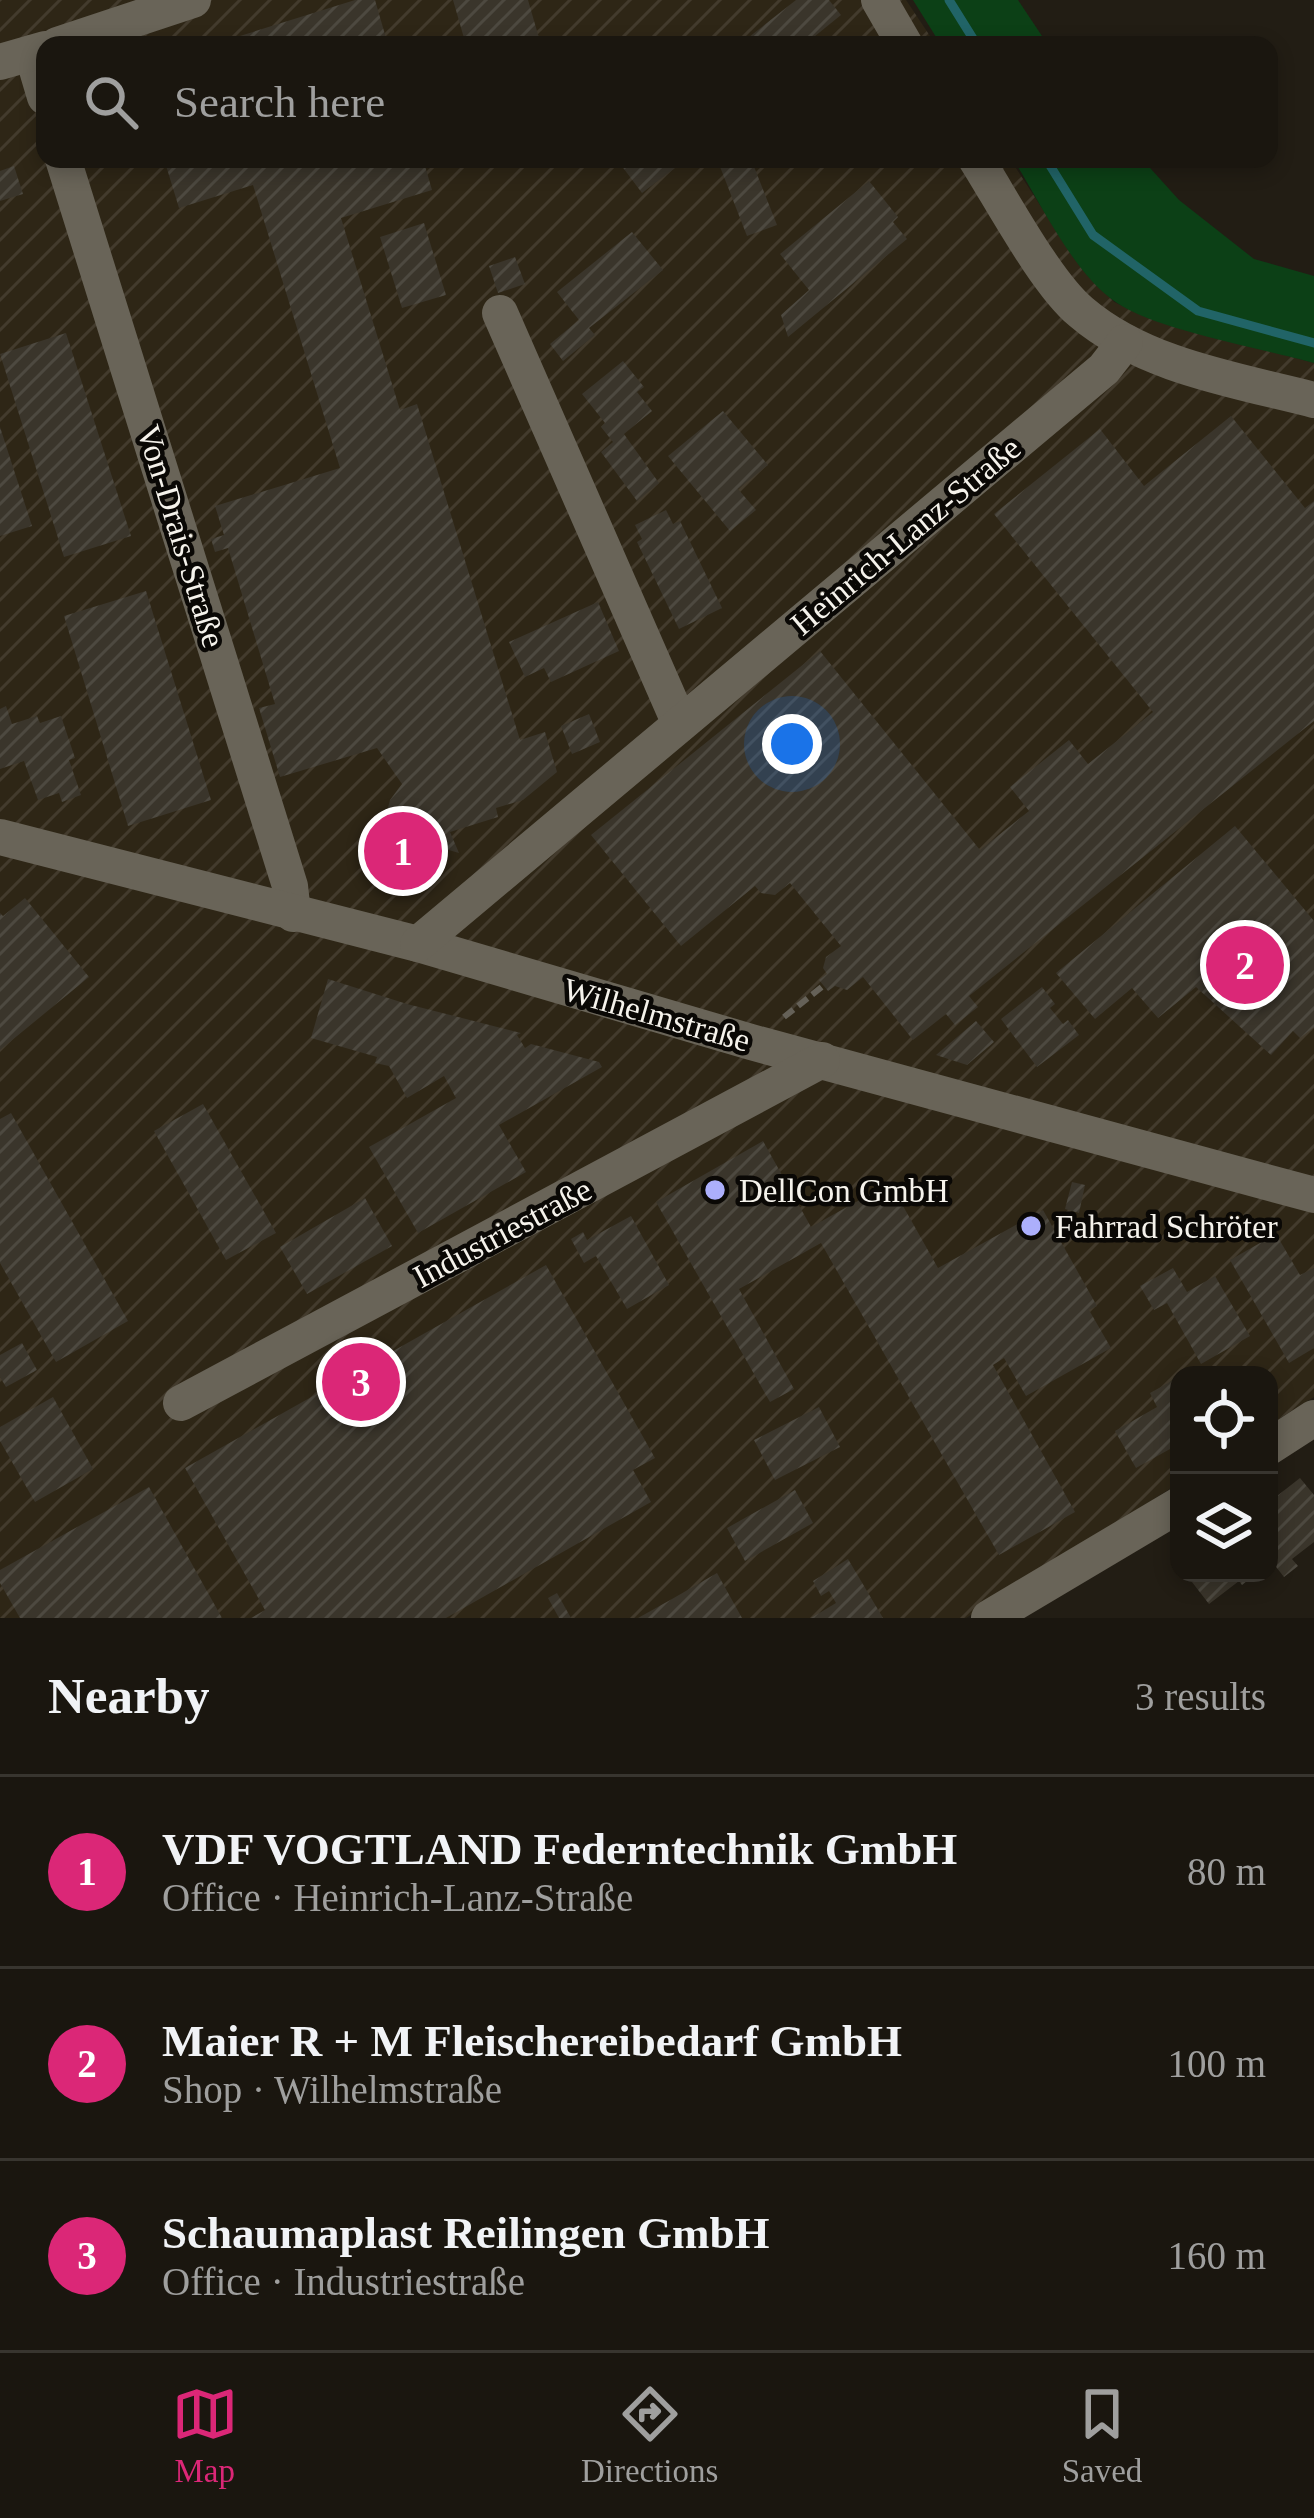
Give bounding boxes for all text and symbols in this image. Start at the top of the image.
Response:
search box [36,36,1278,168]
icon: search [78,69,144,135]
text: Search here [174,77,385,127]
street label: Von-Drais-Straße [130,421,232,652]
street label: Heinrich-Lanz-Straße [784,430,1027,642]
your location [762,714,822,774]
pin: 1 [364,806,442,896]
pin: 2 [1206,920,1284,1010]
street label: Wilhelmstraße [559,971,754,1059]
street label: Industriestraße [407,1171,597,1295]
place label: DellCon GmbH [739,1173,949,1209]
marker: DellCon GmbH [702,1177,728,1203]
place label: Fahrrad Schröter [1055,1209,1278,1245]
marker: Fahrrad Schröter [1018,1213,1044,1239]
pin: 3 [322,1337,400,1427]
map controls [1170,1366,1278,1582]
button: locate [1170,1366,1278,1474]
button: layers [1170,1474,1278,1582]
text: Nearby [48,1668,209,1724]
text: 3 results [1135,1675,1266,1718]
text: VDF VOGTLAND Federntechnik GmbH [162,1824,957,1874]
text: 1 [77,1850,97,1893]
text: 80 m [1187,1850,1266,1893]
text: Office · Heinrich-Lanz-Straße [162,1876,633,1919]
text: Maier R + M Fleischereibedarf GmbH [162,2016,902,2066]
text: 2 [77,2042,97,2085]
text: 100 m [1167,2042,1266,2085]
text: Shop · Wilhelmstraße [162,2068,502,2111]
text: Schaumaplast Reilingen GmbH [162,2208,770,2258]
text: 3 [77,2234,97,2277]
text: 160 m [1167,2234,1266,2277]
text: Office · Industriestraße [162,2260,525,2303]
tab: Map [172,2381,238,2490]
tab: Directions [581,2381,718,2490]
tab: Saved [1062,2381,1142,2490]

